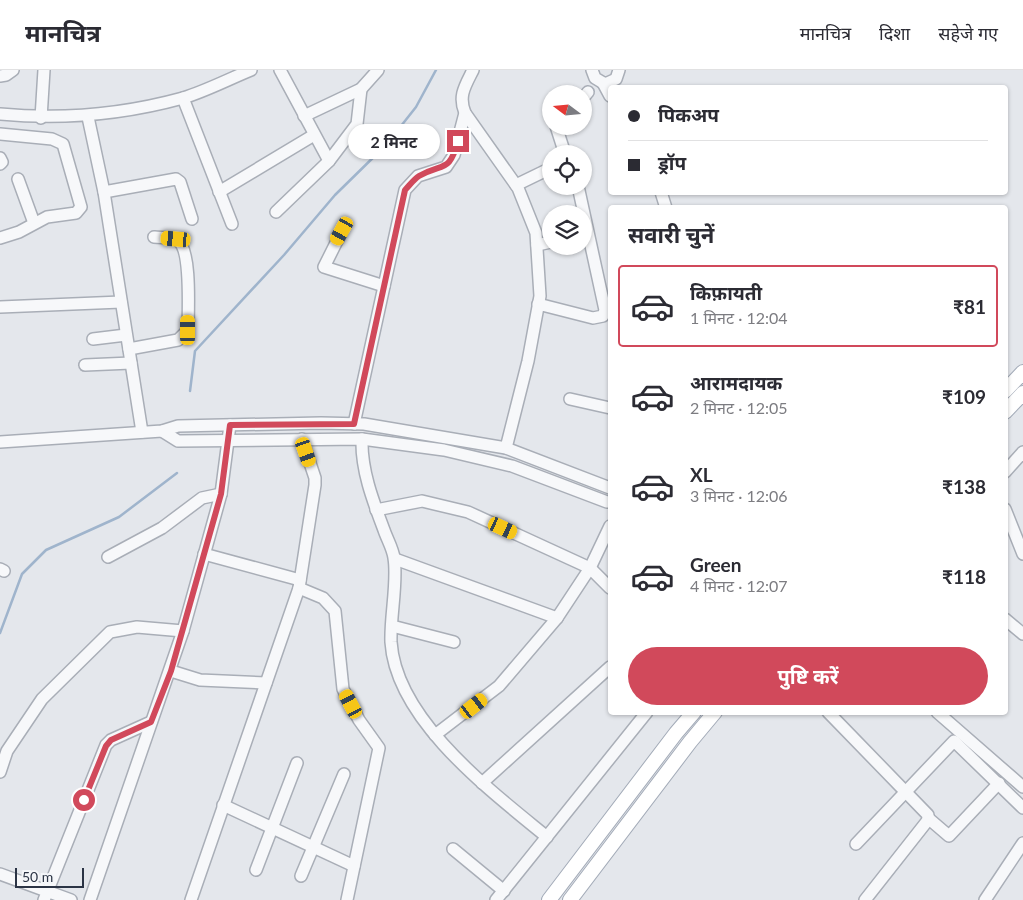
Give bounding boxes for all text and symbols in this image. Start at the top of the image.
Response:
text: मानचित्र [25,18,101,47]
text: मानचित्र [800,22,851,44]
text: दिशा [879,22,910,44]
text: सहेजे गए [938,22,998,44]
north arrow [542,85,592,135]
map controls [542,85,592,255]
text: पिकअप [658,103,719,126]
callout: 2 मिनट [348,124,440,158]
route end [447,130,469,152]
text: 2 मिनट [371,132,417,151]
button: locate [542,145,592,195]
text: ड्रॉप [658,151,686,174]
button: layers [542,205,592,255]
car [328,214,355,248]
text: सवारी चुनें [628,221,714,248]
car [160,230,191,248]
text: किफ़ायती [690,281,762,304]
icon: car [630,284,675,329]
text: ₹81 [953,295,986,318]
text: 1 मिनट · 12:04 [690,308,788,327]
car [180,315,195,345]
text: आरामदायक [690,371,782,394]
icon: car [630,374,675,419]
text: ₹109 [942,385,986,408]
text: 2 मिनट · 12:05 [690,398,788,417]
car [294,435,317,469]
text: XL [690,463,713,486]
icon: car [630,464,675,509]
text: ₹138 [942,475,986,498]
text: 3 मिनट · 12:06 [690,486,788,505]
car [486,515,519,541]
text: Green [690,553,741,576]
icon: car [630,554,675,599]
text: ₹118 [942,565,986,588]
text: 4 मिनट · 12:07 [690,576,788,595]
button: पुष्टि करें [628,647,988,705]
car [337,687,364,721]
car [457,691,490,721]
route start [73,789,95,811]
scale bar [15,865,84,888]
text: 50 m [22,868,53,885]

